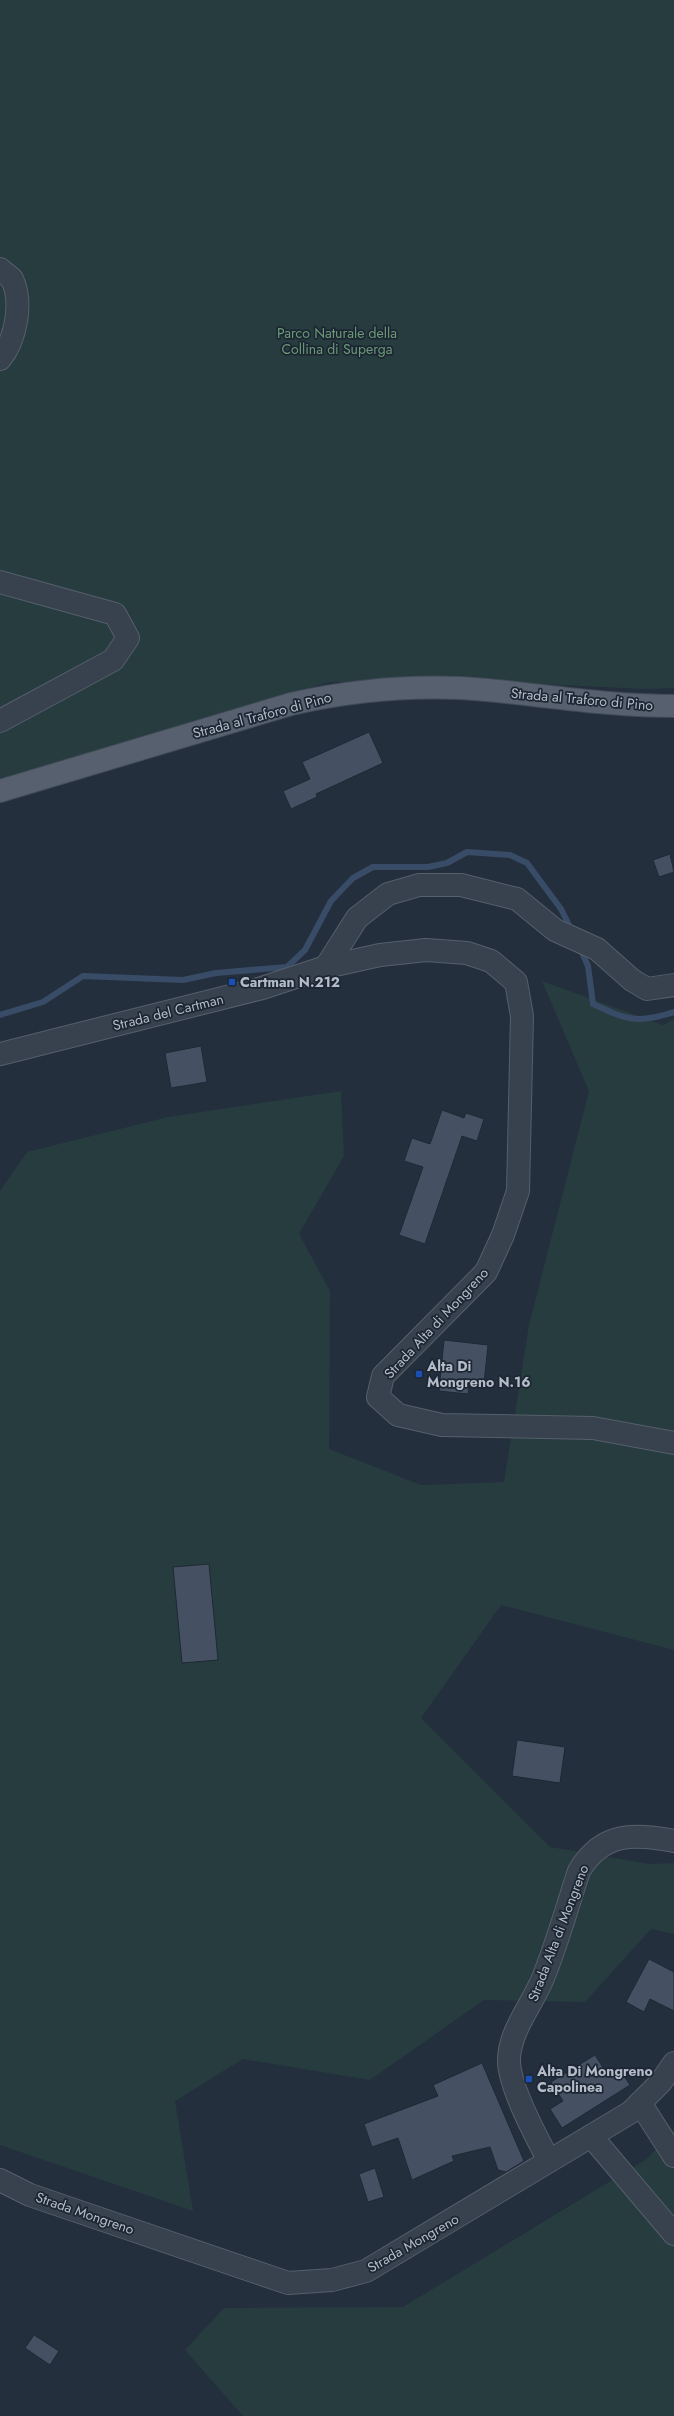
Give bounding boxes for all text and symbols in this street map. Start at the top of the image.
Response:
park label: Parco Naturale della Collina di Superga [277,323,397,359]
street label: Strada al Traforo di Pino [510,683,654,715]
street label: Strada al Traforo di Pino [190,687,334,743]
place label: Cartman N.212 [240,972,340,992]
marker: Cartman N.212 [227,977,237,987]
street label: Strada del Cartman [110,989,226,1035]
street label: Strada Alta di Mongreno [379,1263,493,1383]
place label: Alta Di Mongreno N.16 [426,1356,531,1392]
marker: Alta Di Mongreno N.16 [414,1369,424,1379]
street label: Strada Alta di Mongreno [523,1861,593,2004]
place label: Alta Di Mongreno Capolinea [536,2061,653,2097]
marker: Alta Di Mongreno Capolinea [524,2074,534,2084]
street label: Strada Mongreno [33,2187,137,2239]
street label: Strada Mongreno [364,2209,463,2277]

